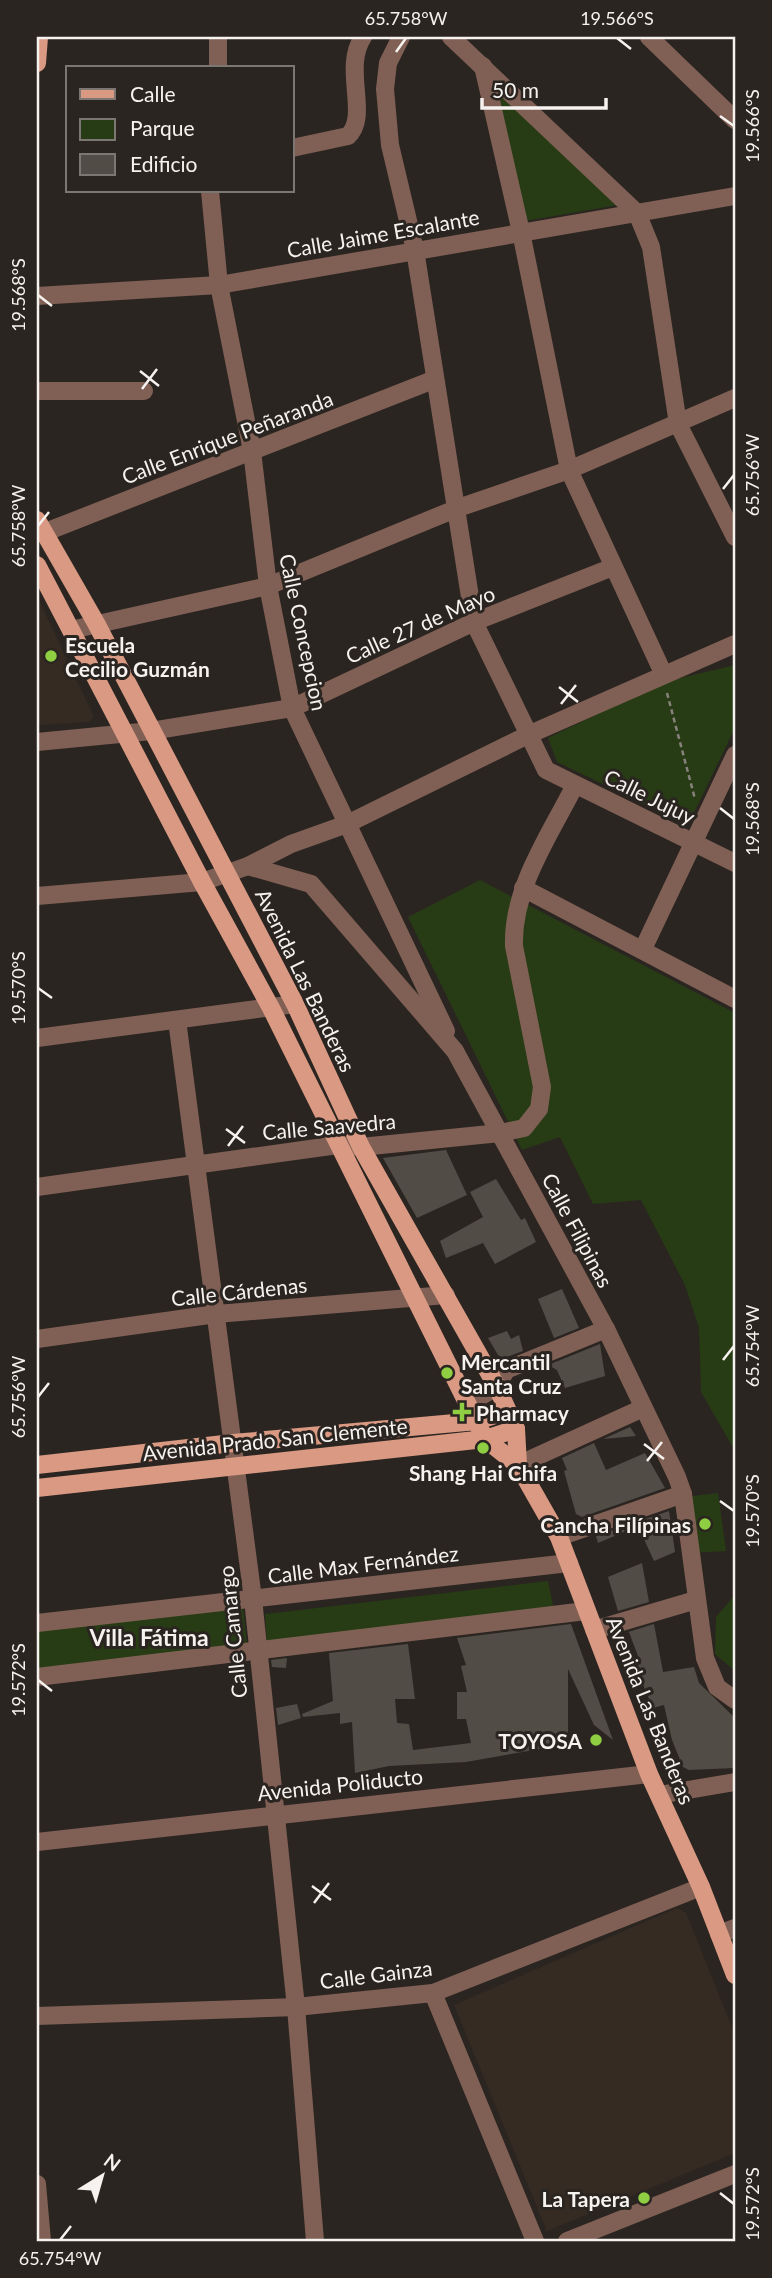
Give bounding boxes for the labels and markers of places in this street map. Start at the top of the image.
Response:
place label: Escuela Cecilio Guzmán [65,632,210,681]
marker: Escuela Cecilio Guzmán [43,648,59,664]
place label: Mercantil Santa Cruz [461,1349,562,1398]
marker: Mercantil Santa Cruz [439,1365,455,1381]
place label: Pharmacy [476,1400,570,1425]
marker: Pharmacy [454,1404,470,1420]
marker: Shang Hai Chifa [475,1440,491,1456]
place label: Shang Hai Chifa [409,1460,557,1485]
place label: Cancha Filípinas [540,1512,691,1537]
marker: Cancha Filípinas [697,1516,713,1532]
place label: TOYOSA [498,1728,582,1753]
marker: TOYOSA [588,1732,604,1748]
place label: La Tapera [542,2186,630,2211]
marker: La Tapera [636,2190,652,2206]

